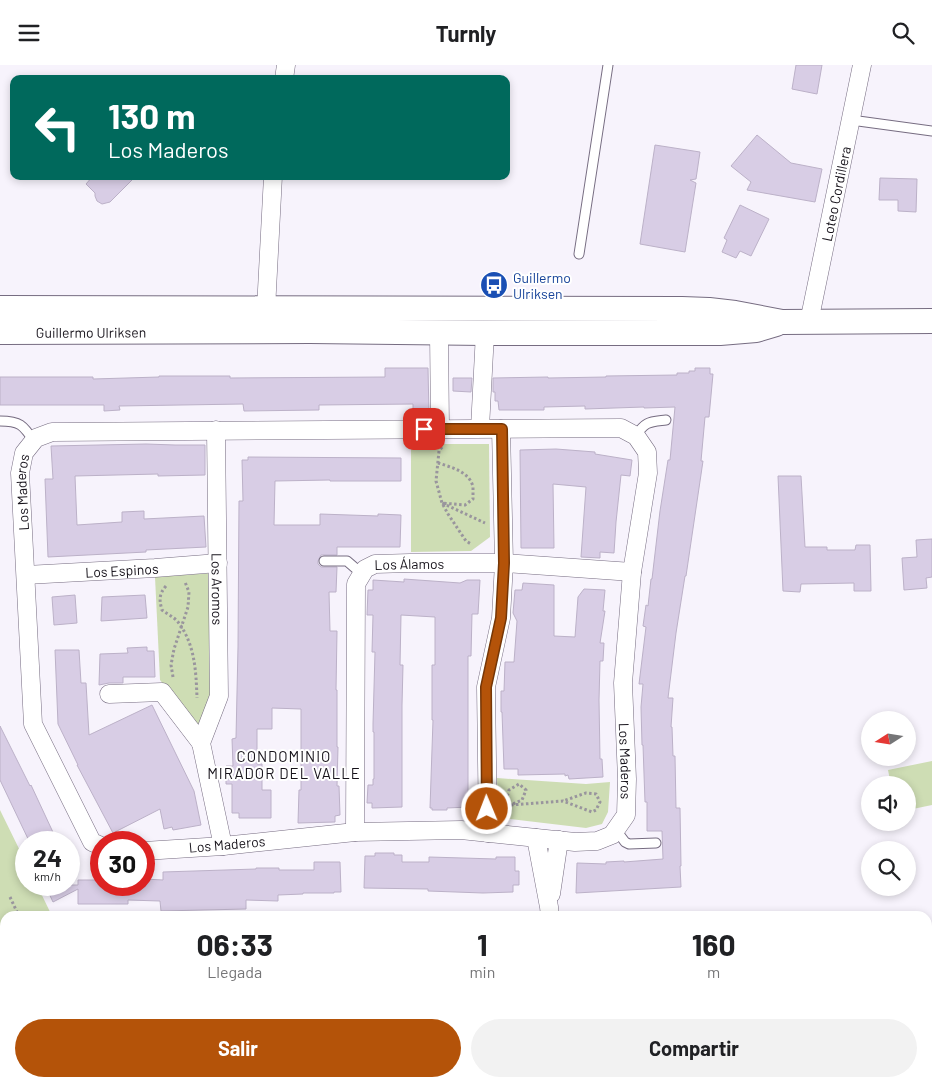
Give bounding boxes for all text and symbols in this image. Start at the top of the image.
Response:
icon: menu [15,19,43,47]
icon: search [889,19,917,47]
text: Turnly [436,20,496,46]
text: 130 m [108,94,195,136]
icon: left [25,95,90,160]
text: Los Maderos [108,136,229,162]
street label: Loteo Cordillera [817,145,854,243]
place label: Guillermo Ulriksen [513,269,571,302]
bus stop icon: Guillermo Ulriksen [479,270,509,300]
street label: Guillermo Ulriksen [36,323,146,340]
pin [403,408,445,450]
icon: arrive [410,415,438,443]
street label: Los Maderos [12,452,32,531]
street label: Los Aromos [209,553,227,625]
street label: Los Álamos [374,554,445,573]
street label: Los Espinos [85,559,159,580]
north arrow [861,711,916,766]
map controls [861,711,916,896]
street label: Los Maderos [616,722,636,800]
district label: CONDOMINIO MIRADOR DEL VALLE [207,747,361,782]
button: sound [861,776,916,831]
position arrow [460,782,512,834]
speed limit sign: 30 [90,831,155,896]
street label: Los Maderos [188,832,266,856]
button: search [861,841,916,896]
text: 24 [33,842,62,872]
text: km/h [34,869,61,883]
text: 06:33 [196,926,273,962]
text: 1 [477,926,488,962]
text: 160 [692,926,736,962]
text: Llegada [207,962,262,981]
text: min [469,962,495,981]
text: m [707,962,720,981]
button: Salir [15,1019,461,1077]
button: Compartir [471,1019,917,1077]

